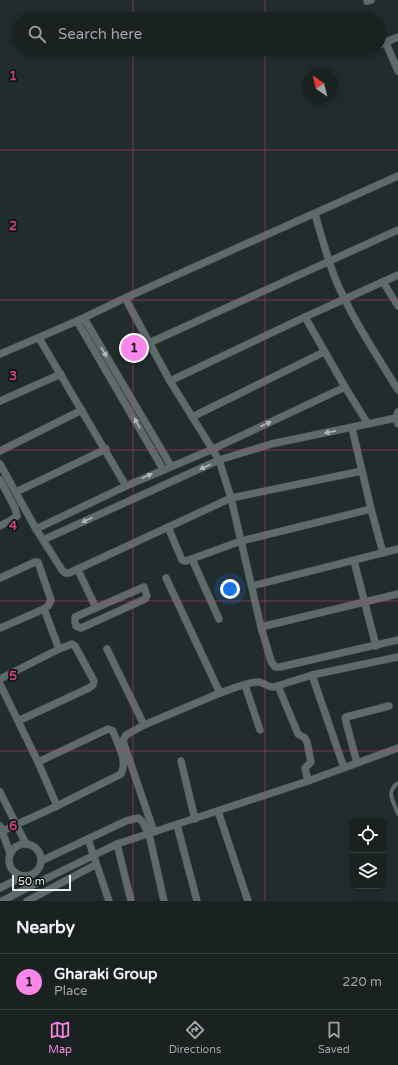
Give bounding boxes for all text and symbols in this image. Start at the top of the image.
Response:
search box [12,12,386,56]
icon: search [26,23,48,45]
text: Search here [58,25,142,43]
text: 1 [9,68,17,84]
north arrow [302,68,338,104]
text: 2 [9,218,17,234]
pin: 1 [121,333,147,363]
one-way arrow [100,346,107,357]
text: 3 [9,368,17,384]
one-way arrow [133,417,140,429]
one-way arrow [261,421,272,427]
one-way arrow [324,429,336,435]
one-way arrow [200,464,211,470]
one-way arrow [142,473,153,479]
one-way arrow [81,517,93,524]
text: 4 [9,518,18,534]
your location [220,579,240,599]
text: 5 [9,668,17,684]
map controls [350,817,386,889]
button: locate [350,817,386,853]
text: 6 [9,818,17,834]
button: layers [350,853,386,889]
scale bar [12,873,71,892]
text: 50 m [18,875,45,888]
text: Nearby [16,917,75,938]
text: Gharaki Group [54,965,158,983]
text: 1 [25,974,33,990]
text: 220 m [342,974,382,990]
text: Place [54,983,87,999]
tab: Map [48,1019,72,1056]
tab: Directions [169,1019,221,1056]
tab: Saved [318,1019,350,1056]

